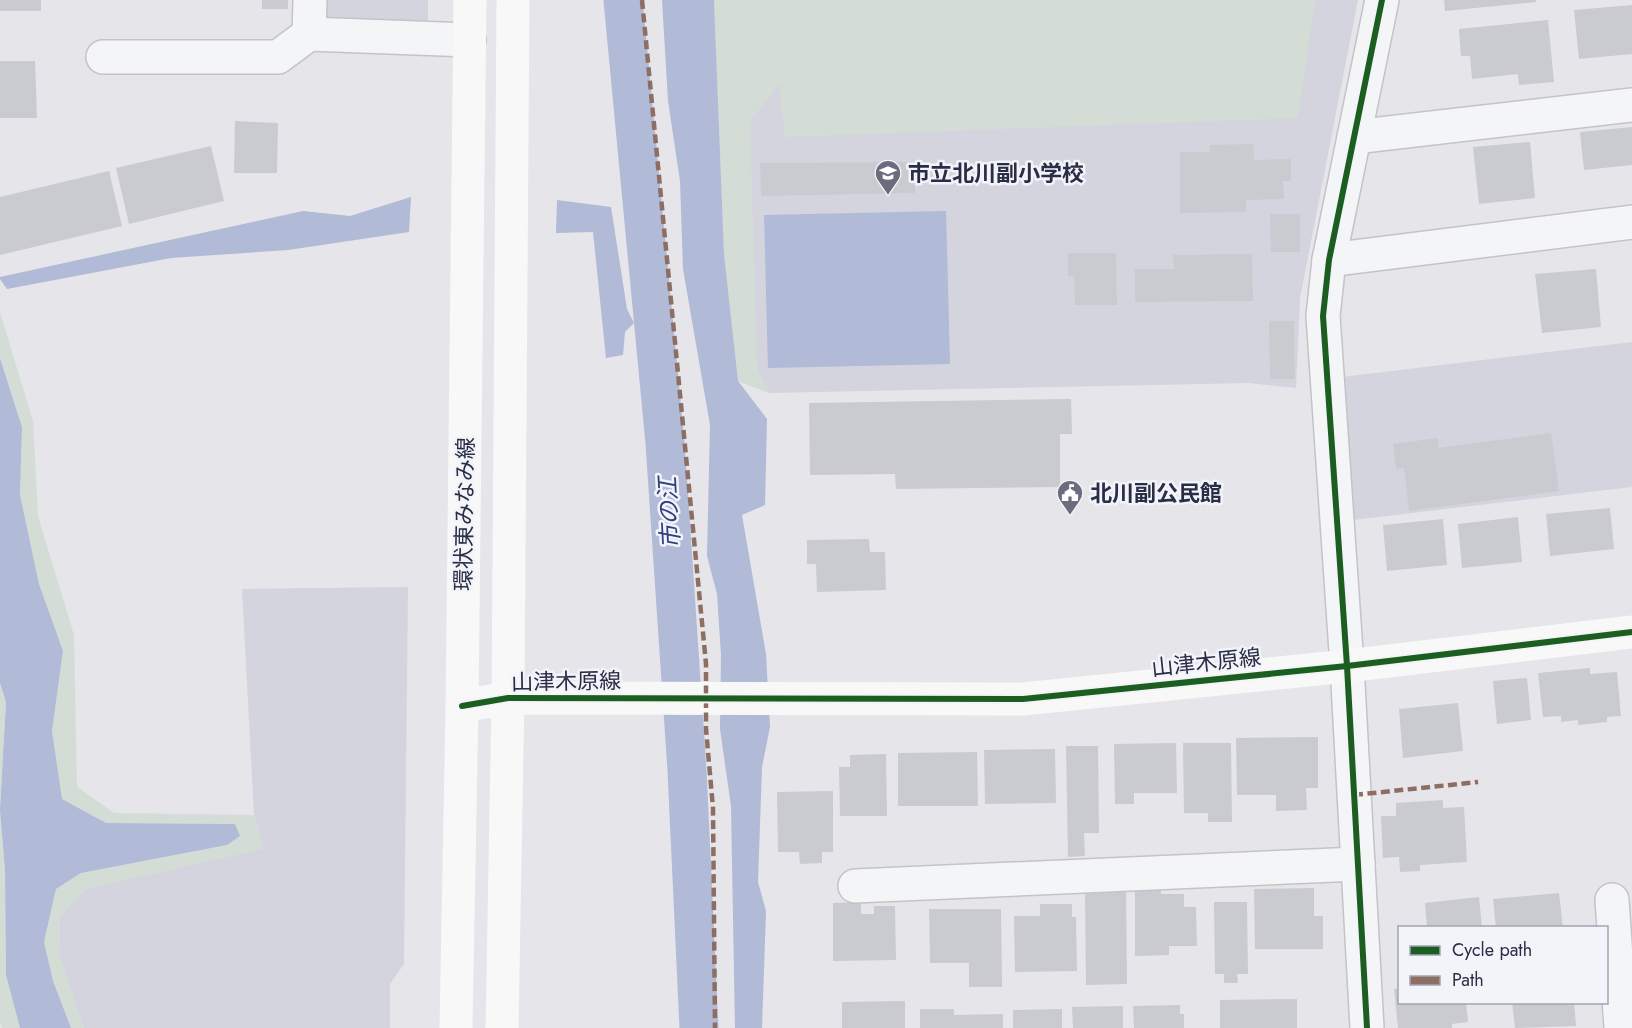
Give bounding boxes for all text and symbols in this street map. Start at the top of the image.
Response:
place label: 市立北川副小学校 [908,157,1084,189]
school or university icon: 市立北川副小学校 [873,158,903,196]
street label: 環状東みなみ線 [447,437,481,591]
water label: 市の江 [649,473,688,550]
place label: 北川副公民館 [1090,477,1222,509]
public building icon: 北川副公民館 [1055,478,1085,516]
street label: 山津木原線 [1150,640,1262,684]
street label: 山津木原線 [511,664,621,698]
legend [1398,926,1608,1004]
text: Cycle path [1452,937,1532,963]
text: Path [1452,967,1484,993]

